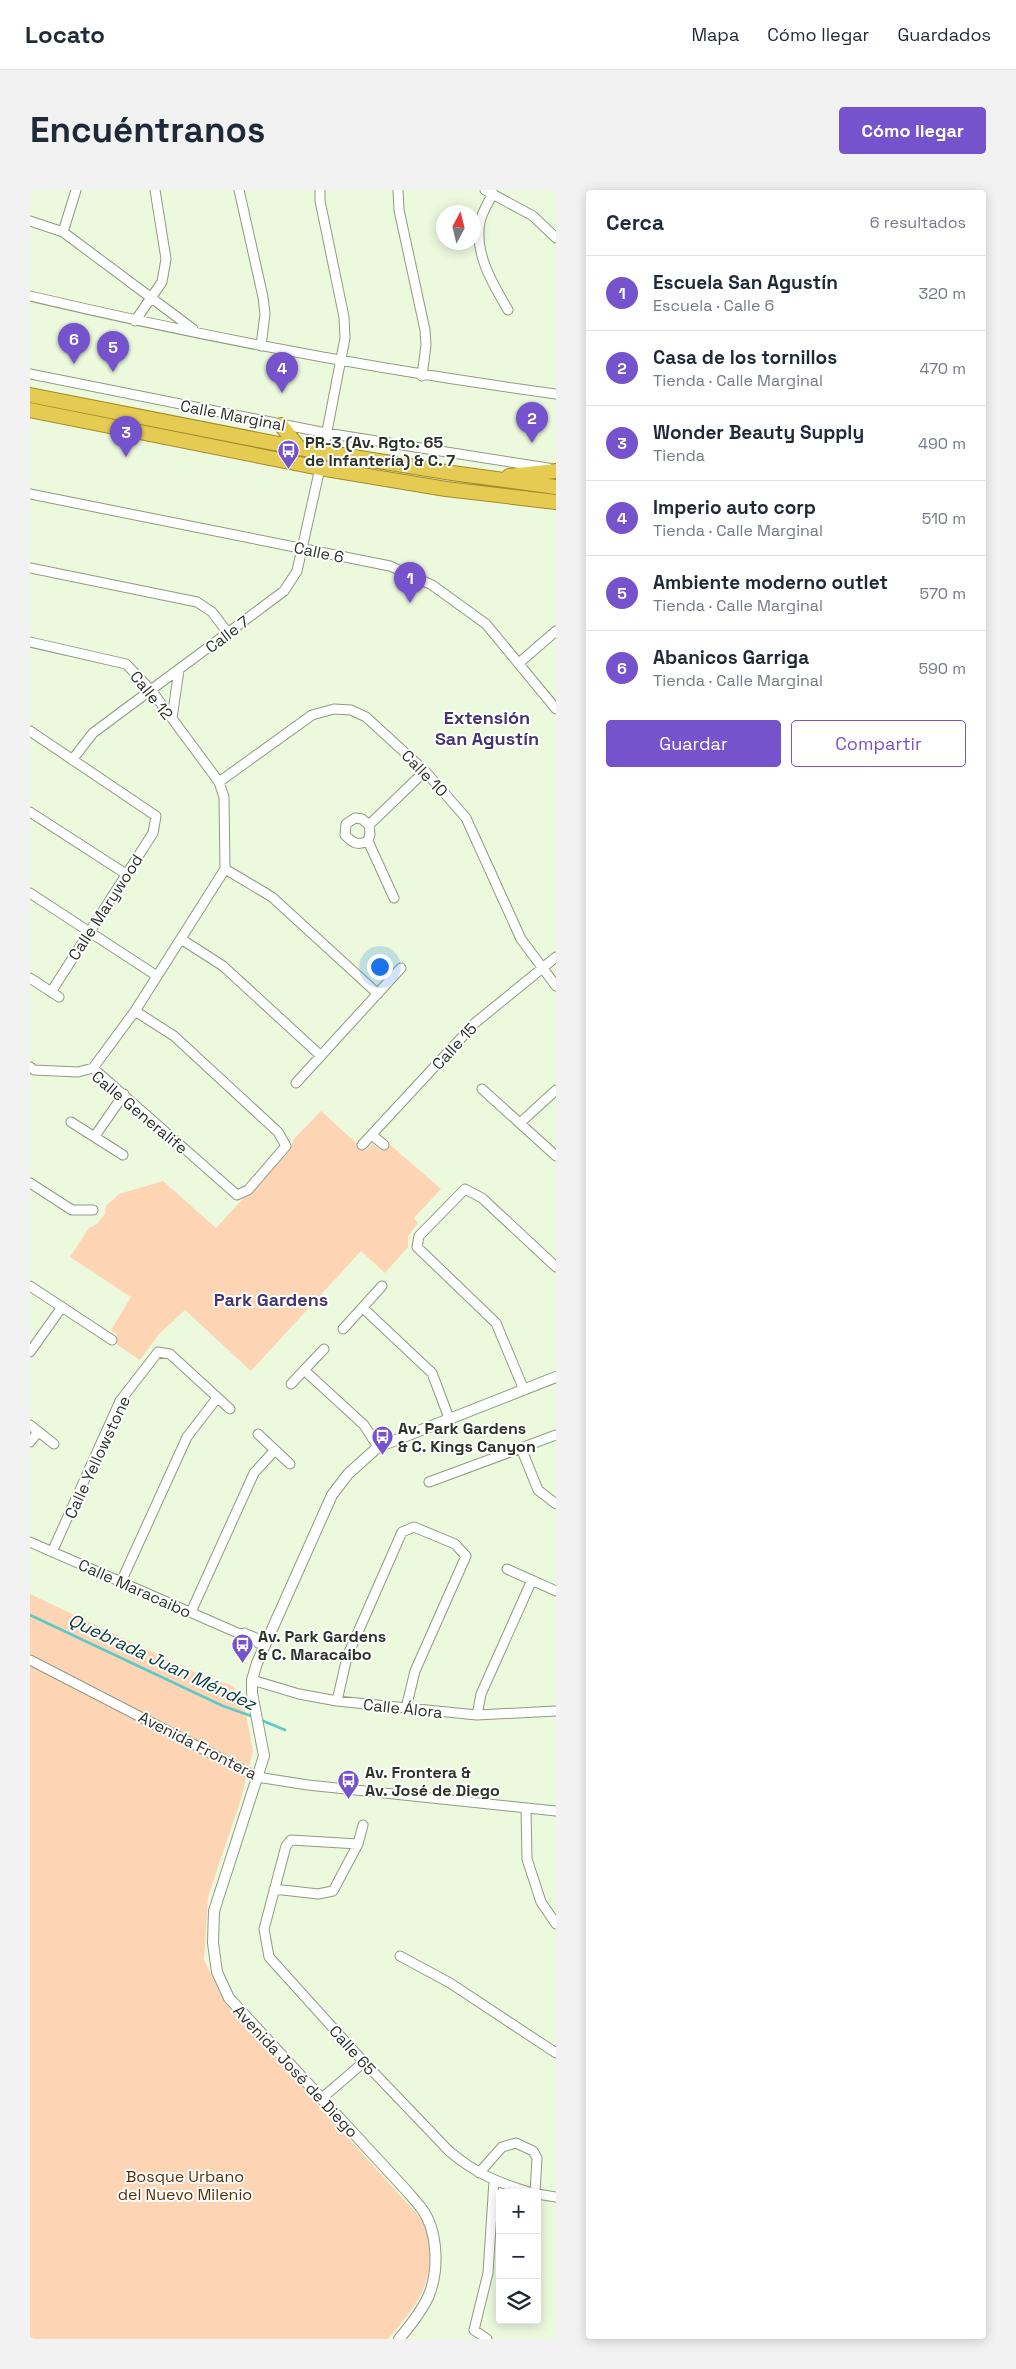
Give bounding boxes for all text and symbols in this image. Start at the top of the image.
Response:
text: Locato [25,19,105,50]
text: Mapa [691,23,739,46]
text: Cómo llegar [767,23,869,46]
text: Guardados [897,23,991,46]
button: Cómo llegar [839,107,986,154]
text: Encuéntranos [30,108,265,152]
north arrow [436,205,481,250]
text: Cerca [606,209,664,236]
text: 6 resultados [870,212,966,233]
text: Escuela San Agustín [653,270,838,295]
text: 1 [618,283,626,304]
text: 320 m [919,283,966,304]
text: Escuela · Calle 6 [653,295,774,316]
pin: 6 [58,323,90,364]
pin: 5 [97,331,129,372]
text: Casa de los tornillos [653,345,837,370]
pin: 4 [266,352,298,393]
text: 2 [617,358,627,379]
text: 470 m [919,358,966,379]
text: Tienda · Calle Marginal [653,370,823,391]
street label: Calle Marginal [178,395,287,436]
pin: 2 [516,402,548,443]
pin: 3 [110,416,142,457]
text: Wonder Beauty Supply [653,420,864,445]
place label: PR-3 (Av. Rgto. 65 de Infantería) & C. 7 [305,432,455,471]
text: 3 [617,433,627,454]
text: 490 m [918,433,966,454]
bus stop icon: PR-3 (Av. Rgto. 65 de Infantería) & C. 7 [277,439,301,470]
text: Tienda [653,445,705,466]
text: Imperio auto corp [653,495,816,520]
text: 4 [617,508,627,529]
text: 510 m [922,508,966,529]
text: Tienda · Calle Marginal [653,520,823,541]
street label: Calle 6 [292,537,346,568]
pin: 1 [394,562,426,603]
text: Ambiente moderno outlet [653,570,888,595]
text: 5 [617,583,627,604]
text: 570 m [920,583,966,604]
text: Tienda · Calle Marginal [653,595,823,616]
street label: Calle 7 [201,611,254,658]
text: Abanicos Garriga [653,645,809,670]
text: 6 [617,658,627,679]
text: 590 m [918,658,966,679]
street label: Calle 12 [125,666,178,724]
text: Tienda · Calle Marginal [653,670,823,691]
district label: Extensión San Agustín [435,706,539,750]
button: Guardar [606,720,781,767]
button: Compartir [791,720,966,767]
street label: Calle 10 [397,745,452,801]
street label: Calle Marywood [63,850,148,964]
your location [367,954,393,980]
street label: Calle 15 [427,1018,482,1074]
street label: Calle Generalife [87,1066,192,1159]
district label: Park Gardens [214,1288,328,1311]
street label: Calle Yellowstone [60,1392,135,1522]
place label: Av. Park Gardens & C. Kings Canyon [398,1418,536,1457]
bus stop icon: Av. Park Gardens & C. Kings Canyon [370,1425,394,1456]
street label: Calle Maracaibo [75,1554,195,1623]
water label: Quebrada Juan Méndez [65,1608,261,1716]
place label: Av. Park Gardens & C. Maracaibo [258,1626,386,1665]
bus stop icon: Av. Park Gardens & C. Maracaibo [230,1633,254,1664]
street label: Calle Álora [362,1694,444,1723]
street label: Avenida Frontera [135,1707,261,1784]
place label: Av. Frontera & Av. José de Diego [365,1762,500,1801]
bus stop icon: Av. Frontera & Av. José de Diego [337,1769,361,1800]
street label: Avenida José de Diego [229,2001,363,2142]
street label: Calle 65 [325,2021,381,2080]
park label: Bosque Urbano del Nuevo Milenio [118,2166,252,2205]
map controls [496,2189,541,2324]
button: + [496,2189,541,2234]
button: − [496,2234,541,2279]
button: layers [496,2279,541,2324]

